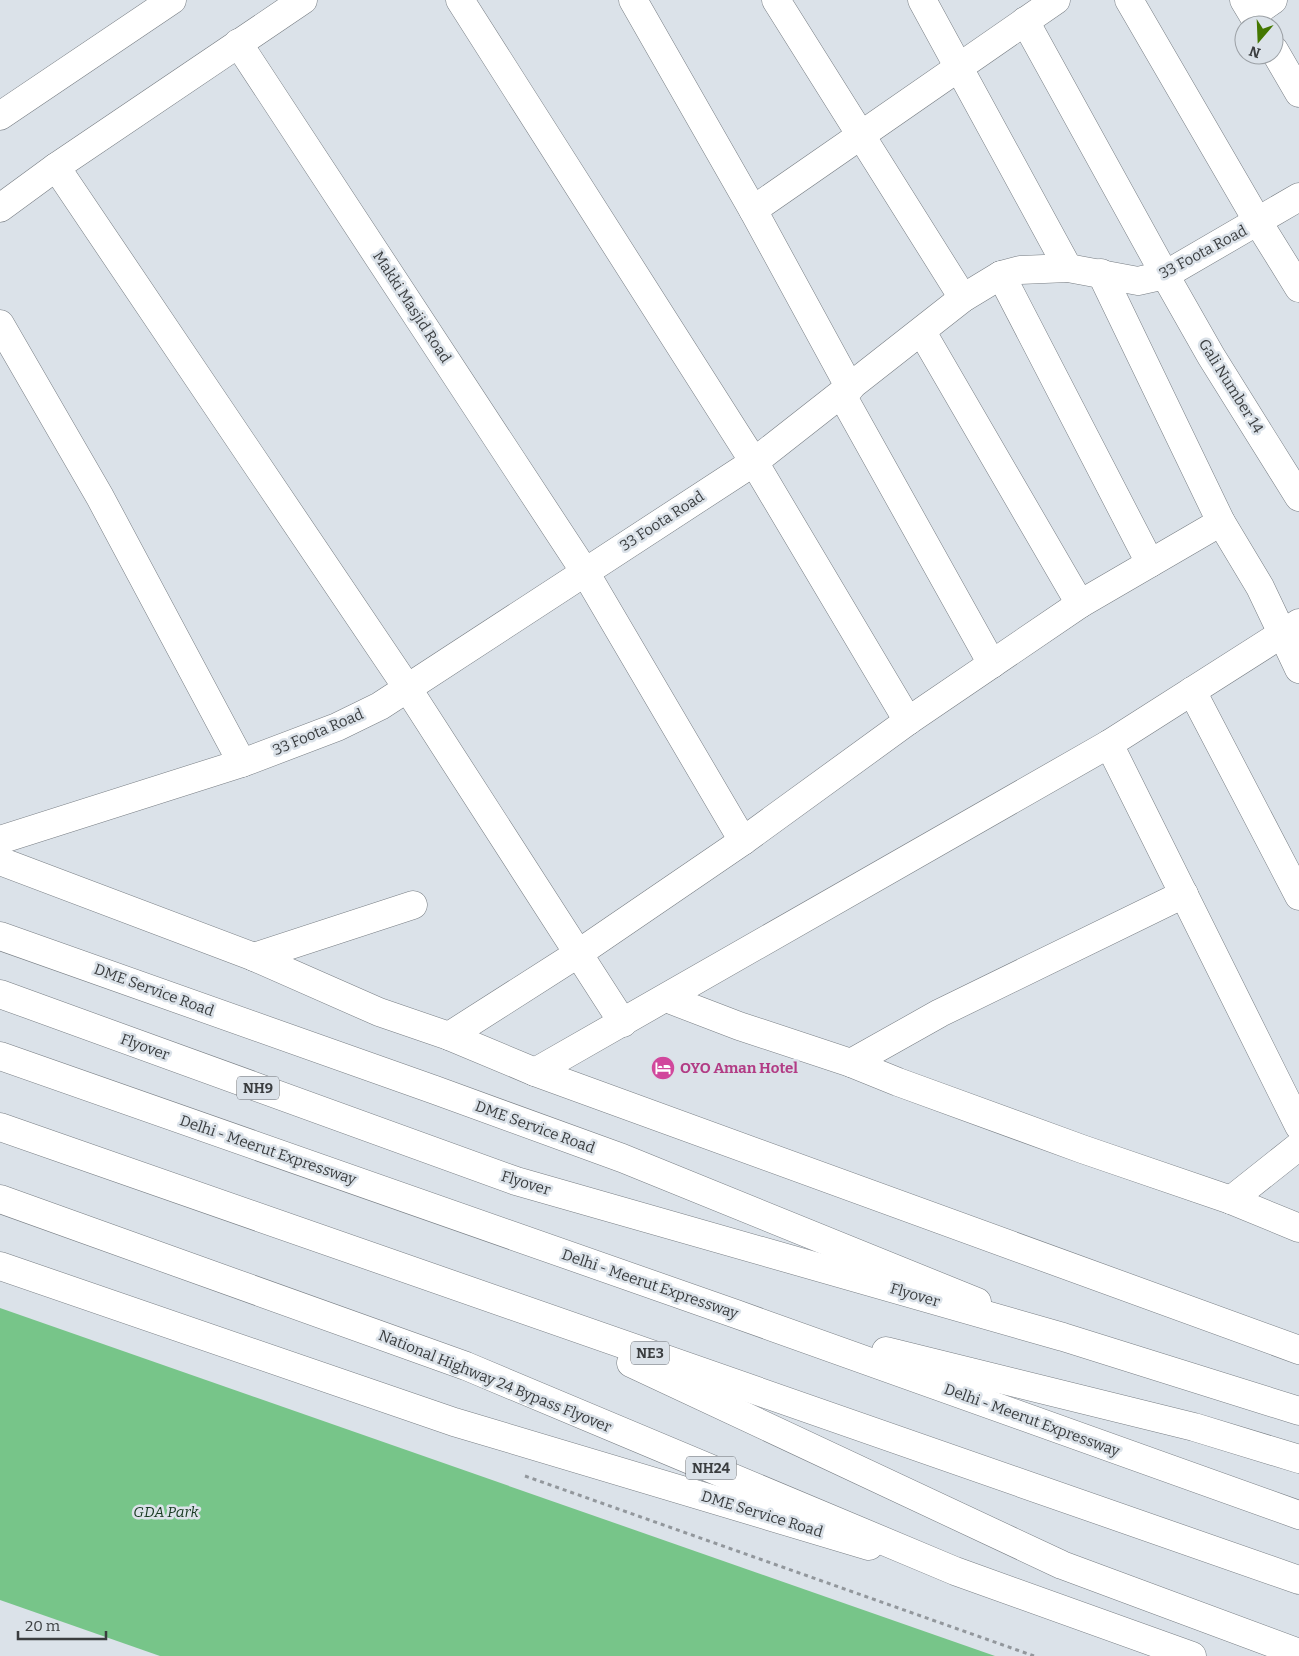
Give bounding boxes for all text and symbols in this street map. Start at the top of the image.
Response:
north arrow [1234,15,1284,65]
text: N [1247,42,1263,62]
street label: 33 Foota Road [1156,221,1250,283]
street label: Makki Masjid Road [369,248,455,366]
street label: Gali Number 14 [1195,336,1267,437]
street label: 33 Foota Road [617,487,707,555]
street label: 33 Foota Road [270,705,366,759]
street label: DME Service Road [92,960,217,1020]
street label: Flyover [118,1030,172,1064]
hotel icon: OYO Aman Hotel [650,1055,676,1081]
place label: OYO Aman Hotel [680,1059,798,1077]
road number: NH9 [237,1076,279,1100]
street label: DME Service Road [473,1097,598,1157]
street label: Delhi - Meerut Expressway [177,1111,359,1189]
street label: Flyover [499,1167,553,1199]
street label: Delhi - Meerut Expressway [559,1245,741,1323]
street label: Flyover [888,1279,942,1311]
street label: National Highway 24 Bypass Flyover [376,1326,614,1436]
road number: NE3 [631,1342,669,1365]
street label: Delhi - Meerut Expressway [942,1380,1122,1460]
road number: NH24 [686,1456,736,1480]
street label: DME Service Road [699,1487,825,1541]
park label: GDA Park [133,1503,200,1521]
scale bar [18,1608,105,1640]
text: 20 m [25,1617,61,1635]

